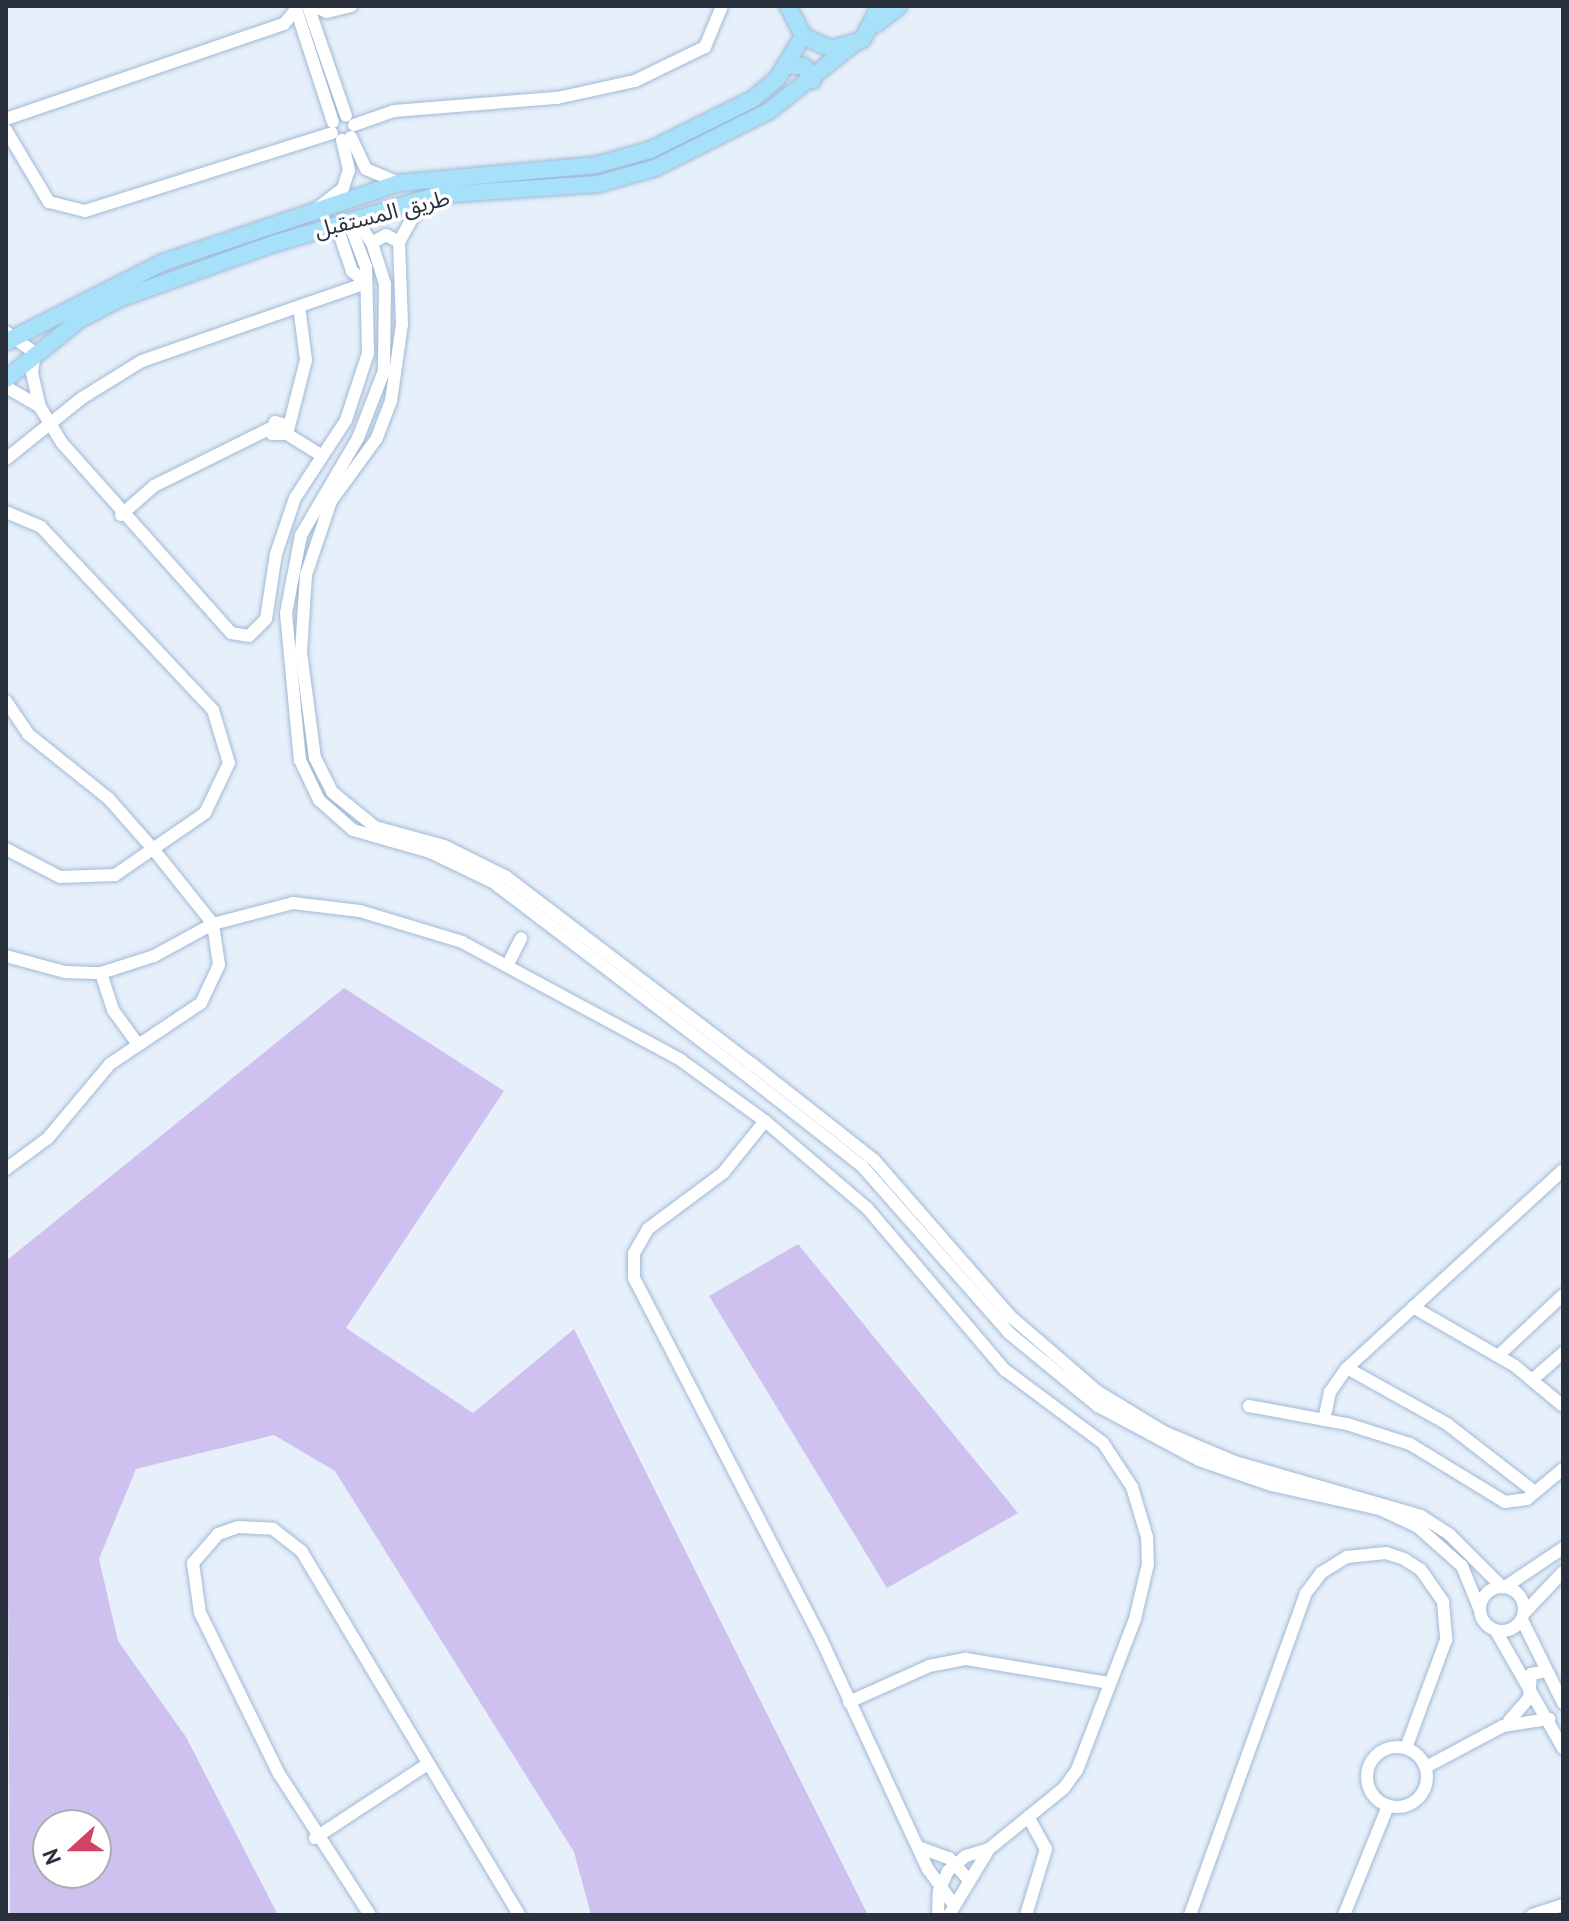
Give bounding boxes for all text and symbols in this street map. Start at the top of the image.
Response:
street label: طريق المستقبل [312,184,452,244]
north arrow [32,1809,112,1889]
text: N [36,1845,67,1869]

